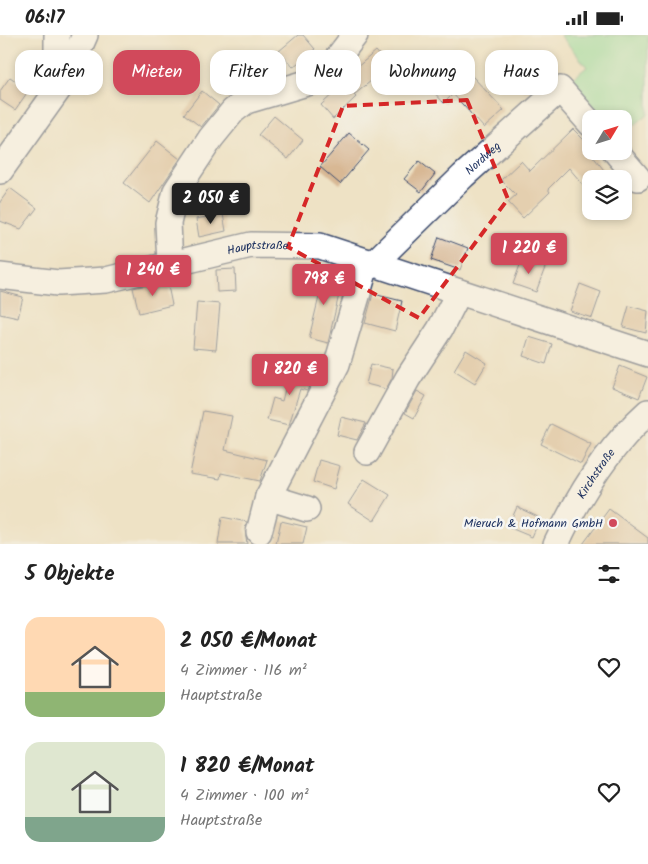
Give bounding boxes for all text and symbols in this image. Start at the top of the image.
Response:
text: 06:17 [25,3,64,33]
chip: Kaufen [15,50,103,95]
chip: Mieten [113,50,200,95]
chip: Filter [210,50,286,95]
chip: Neu [296,50,361,95]
chip: Wohnung [371,50,475,95]
chip: Haus [485,50,558,95]
north arrow [582,110,632,160]
map controls [582,110,632,220]
street label: Nordweg [461,137,506,180]
button: layers [582,170,632,220]
pin: 2 050 € [165,183,257,225]
text: 2 050 € [183,186,239,211]
pin: 1 220 € [483,233,575,275]
street label: Hauptstraße [225,236,289,260]
text: 1 220 € [502,236,556,261]
pin: 1 240 € [107,255,199,297]
text: 1 240 € [126,258,180,283]
pin: 798 € [289,263,359,306]
text: 798 € [303,267,345,292]
pin: 1 820 € [244,353,336,396]
text: 1 820 € [263,357,317,382]
street label: Kirchstraße [572,444,621,503]
place label: Mieruch & Hofmann GmbH [464,514,603,533]
marker: Mieruch & Hofmann GmbH [607,517,619,529]
text: 5 Objekte [25,558,114,591]
icon: filters [595,560,623,588]
text: 2 050 €/Monat [180,625,317,658]
icon: home [65,637,125,697]
icon: heart [595,653,623,681]
text: 4 Zimmer · 116 m² [180,658,307,683]
text: Hauptstraße [180,683,262,708]
text: 1 820 €/Monat [180,750,314,783]
icon: home [65,762,125,822]
icon: heart [595,778,623,806]
text: 4 Zimmer · 100 m² [180,783,309,808]
text: Hauptstraße [180,808,262,833]

